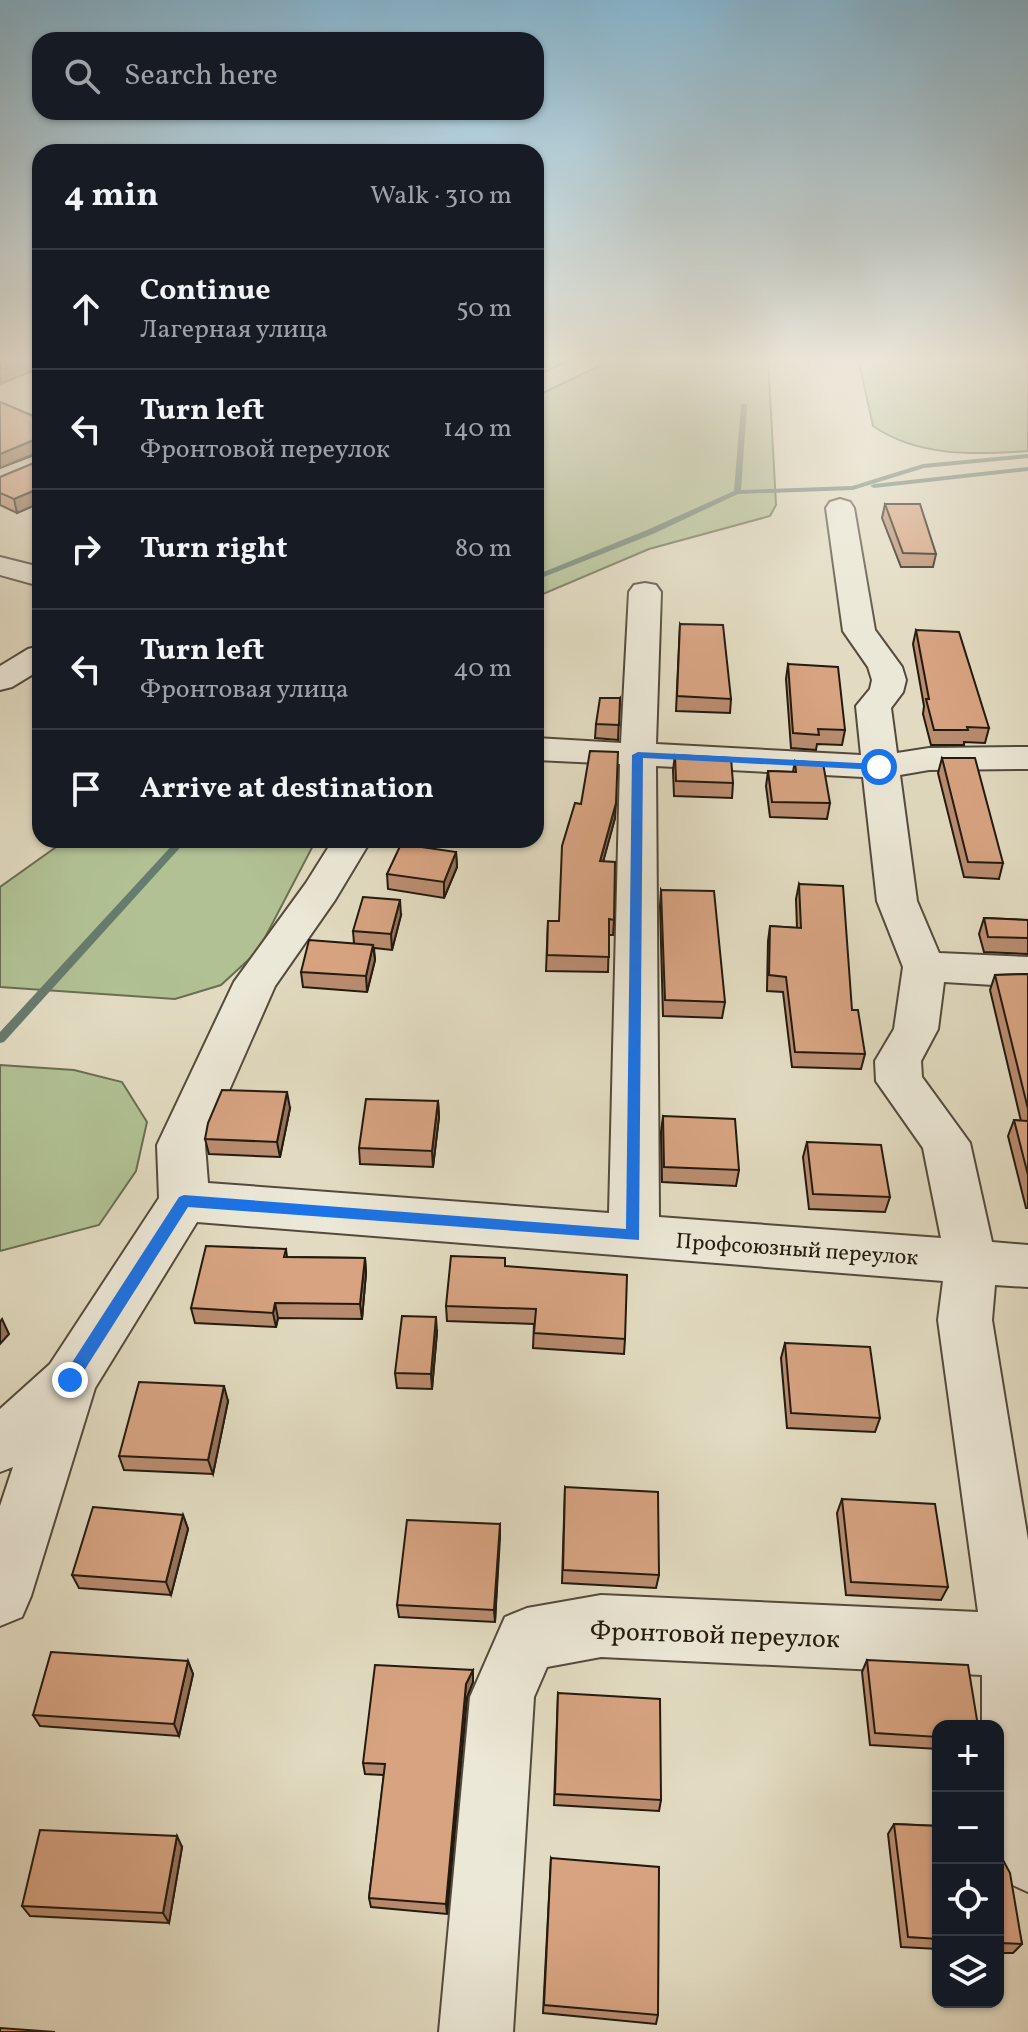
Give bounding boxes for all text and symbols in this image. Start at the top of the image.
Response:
search box [32,32,544,120]
icon: search [60,54,104,98]
text: Search here [124,55,278,97]
text: 4 min [64,173,159,220]
text: Walk · 310 m [370,178,512,214]
text: Continue [140,270,271,312]
icon: ahead [64,287,108,331]
text: 50 m [456,291,512,327]
text: Лагерная улица [140,312,328,348]
text: Turn left [140,390,264,432]
icon: left [64,407,108,451]
text: 140 m [443,411,512,447]
text: Фронтовой переулок [140,432,390,468]
icon: right [64,527,108,571]
text: Turn right [140,528,288,570]
text: 80 m [455,531,512,567]
text: Turn left [140,630,264,672]
icon: left [64,647,108,691]
text: 40 m [453,651,512,687]
text: Фронтовая улица [140,672,349,708]
route start [861,749,897,785]
icon: arrive [64,767,108,811]
text: Arrive at destination [140,768,434,810]
street label: Профсоюзный переулок [674,1227,919,1274]
route end [52,1362,88,1398]
street label: Фронтовой переулок [589,1614,841,1658]
map controls [932,1720,1004,2008]
button: + [932,1720,1004,1792]
button: − [932,1792,1004,1864]
button: locate [932,1864,1004,1936]
button: layers [932,1936,1004,2008]

